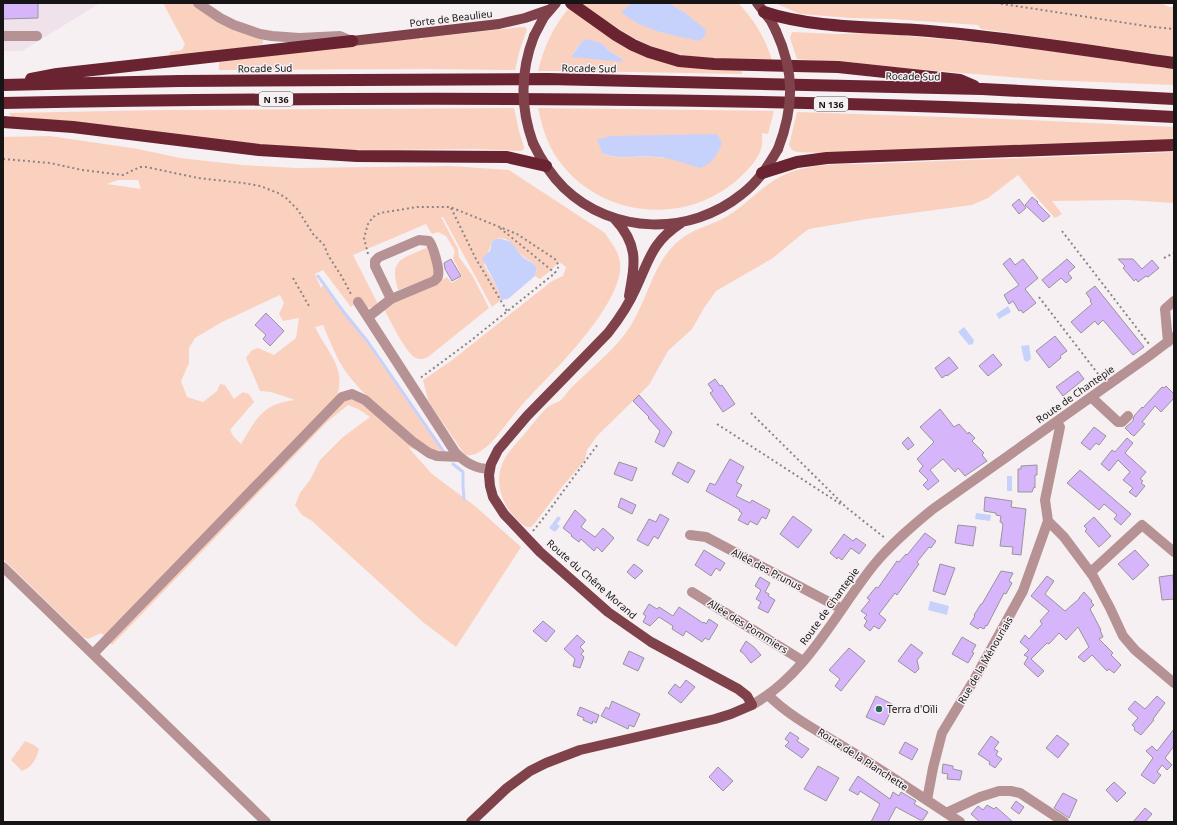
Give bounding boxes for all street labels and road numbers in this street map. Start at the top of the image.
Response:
street label: Porte de Beaulieu [409,6,493,30]
street label: Rocade Sud [237,61,293,75]
street label: Rocade Sud [561,61,617,75]
street label: Rocade Sud [885,69,941,83]
road number: N 136 [259,92,293,106]
road number: N 136 [814,97,848,111]
street label: Route de Chantepie [1033,362,1117,426]
street label: Route du Chêne Morand [544,536,640,622]
street label: Allée des Prunus [729,544,805,594]
street label: Route de Chantepie [796,564,862,648]
street label: Allée des Pommiers [705,596,791,657]
street label: Rue de la Ménouriais [954,614,1016,706]
street label: Route de la Planchette [815,724,911,794]

